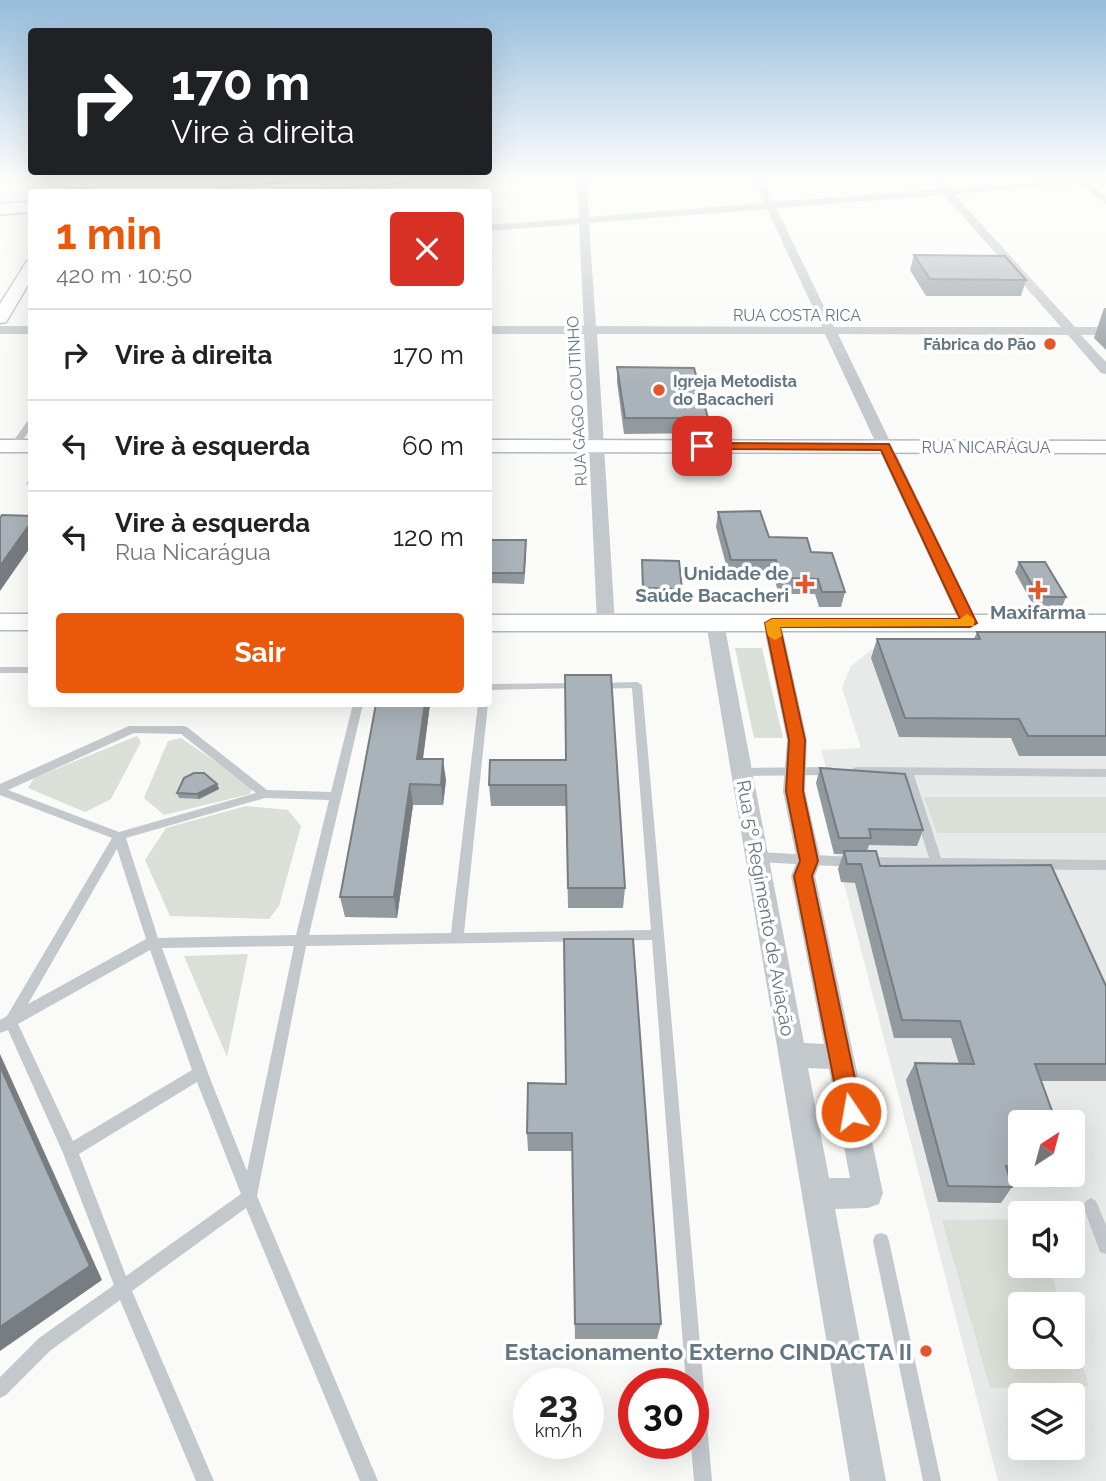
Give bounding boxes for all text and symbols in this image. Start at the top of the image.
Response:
text: 170 m [171,54,310,111]
icon: right [56,56,147,147]
text: Vire à direita [171,113,354,150]
text: 1 min [56,210,162,259]
button: close [390,212,464,286]
text: 420 m · 10:50 [56,261,193,288]
street label: RUA COSTA RICA [733,306,861,325]
street label: RUA GAGO COUTINHO [563,315,591,487]
place label: Fábrica do Pão [923,335,1036,354]
icon: right [56,336,94,374]
marker: Fábrica do Pão [1042,336,1058,352]
text: Vire à direita [115,340,272,370]
text: 170 m [393,340,464,370]
place label: Igreja Metodista do Bacacheri [673,372,797,409]
marker: Igreja Metodista do Bacacheri [651,382,667,398]
pin [672,416,732,476]
icon: left [56,427,94,465]
icon: arrive [683,427,721,465]
text: Vire à esquerda [115,431,310,461]
text: 60 m [402,431,464,461]
street label: RUA NICARÁGUA [921,437,1051,457]
text: Vire à esquerda [115,508,310,538]
icon: left [56,518,94,556]
text: 120 m [393,522,464,552]
text: Rua Nicarágua [115,538,271,565]
place label: Unidade de Saúde Bacacheri [635,562,789,606]
marker: Unidade de Saúde Bacacheri [795,574,815,594]
marker: Maxifarma [1030,582,1046,598]
place label: Maxifarma [990,601,1086,623]
button: Sair [56,613,464,693]
street label: Rua 5º Regimento de Aviação [733,778,799,1038]
position arrow [814,1075,888,1149]
north arrow [1008,1110,1085,1186]
map controls [1008,1110,1085,1460]
button: sound [1008,1201,1085,1278]
button: search [1008,1292,1085,1369]
place label: Estacionamento Externo CINDACTA II [505,1338,912,1365]
marker: Estacionamento Externo CINDACTA II [918,1343,934,1359]
speed limit sign: 30 [618,1368,709,1459]
button: layers [1008,1383,1085,1460]
text: 23 [539,1384,578,1425]
text: km/h [535,1420,582,1441]

